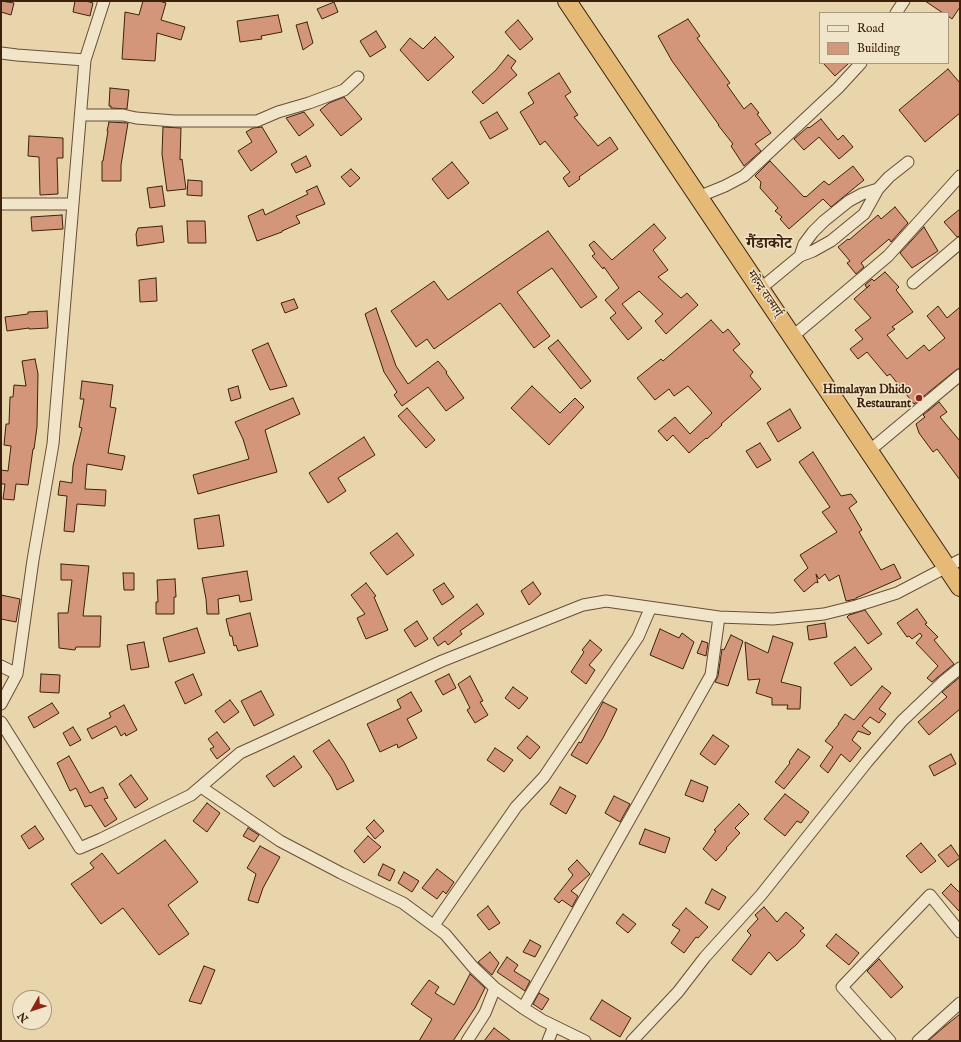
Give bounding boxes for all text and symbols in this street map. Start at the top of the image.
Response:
legend [819,12,949,64]
text: Road [857,21,884,36]
text: Building [857,41,900,56]
district label: गैंडाकोट [746,235,792,255]
street label: महेन्द्र राज्मार्ग् [743,268,785,320]
place label: Himalayan Dhido Restaurant [823,384,911,412]
marker: Himalayan Dhido Restaurant [914,393,924,403]
north arrow [12,990,52,1030]
text: N [15,1009,32,1025]

